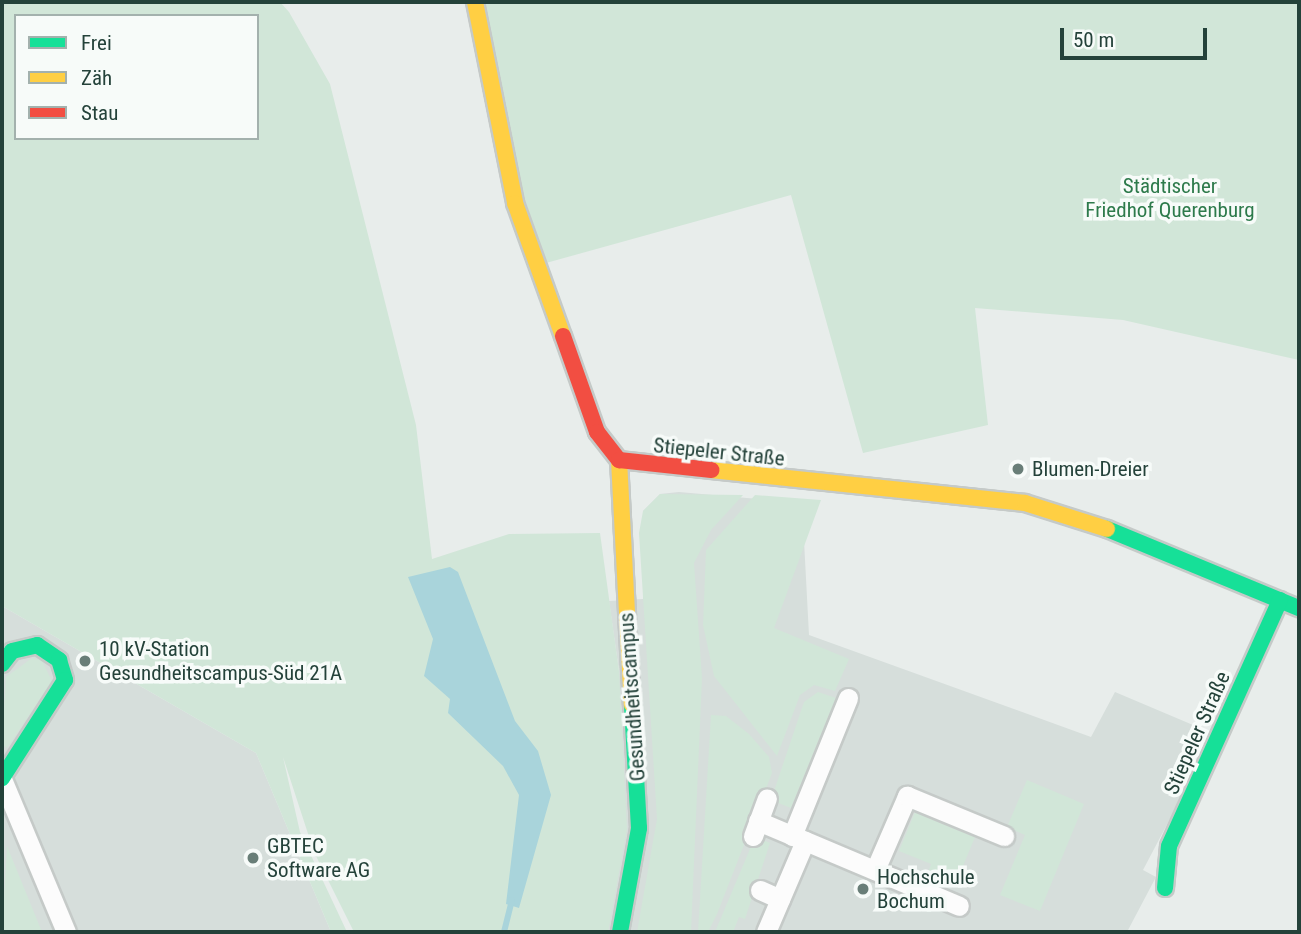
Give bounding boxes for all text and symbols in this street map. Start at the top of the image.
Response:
legend [14,14,259,140]
scale bar [1063,14,1210,58]
text: 50 m [1073,28,1114,52]
text: Frei [81,31,112,55]
text: Zäh [81,66,112,90]
text: Stau [81,101,118,125]
park label: Städtischer Friedhof Querenburg [1085,173,1255,223]
street label: Stiepeler Straße [652,433,786,471]
place label: Blumen-Dreier [1032,456,1149,482]
marker: Blumen-Dreier [1010,461,1026,477]
street label: Gesundheitscampus [614,612,650,782]
place label: 10 kV-Station Gesundheitscampus-Süd 21A [99,636,342,686]
marker: 10 kV-Station Gesundheitscampus-Süd 21A [77,653,93,669]
street label: Stiepeler Straße [1159,668,1235,798]
place label: GBTEC Software AG [267,833,370,883]
marker: GBTEC Software AG [245,850,261,866]
place label: Hochschule Bochum [877,864,975,914]
marker: Hochschule Bochum [855,881,871,897]

